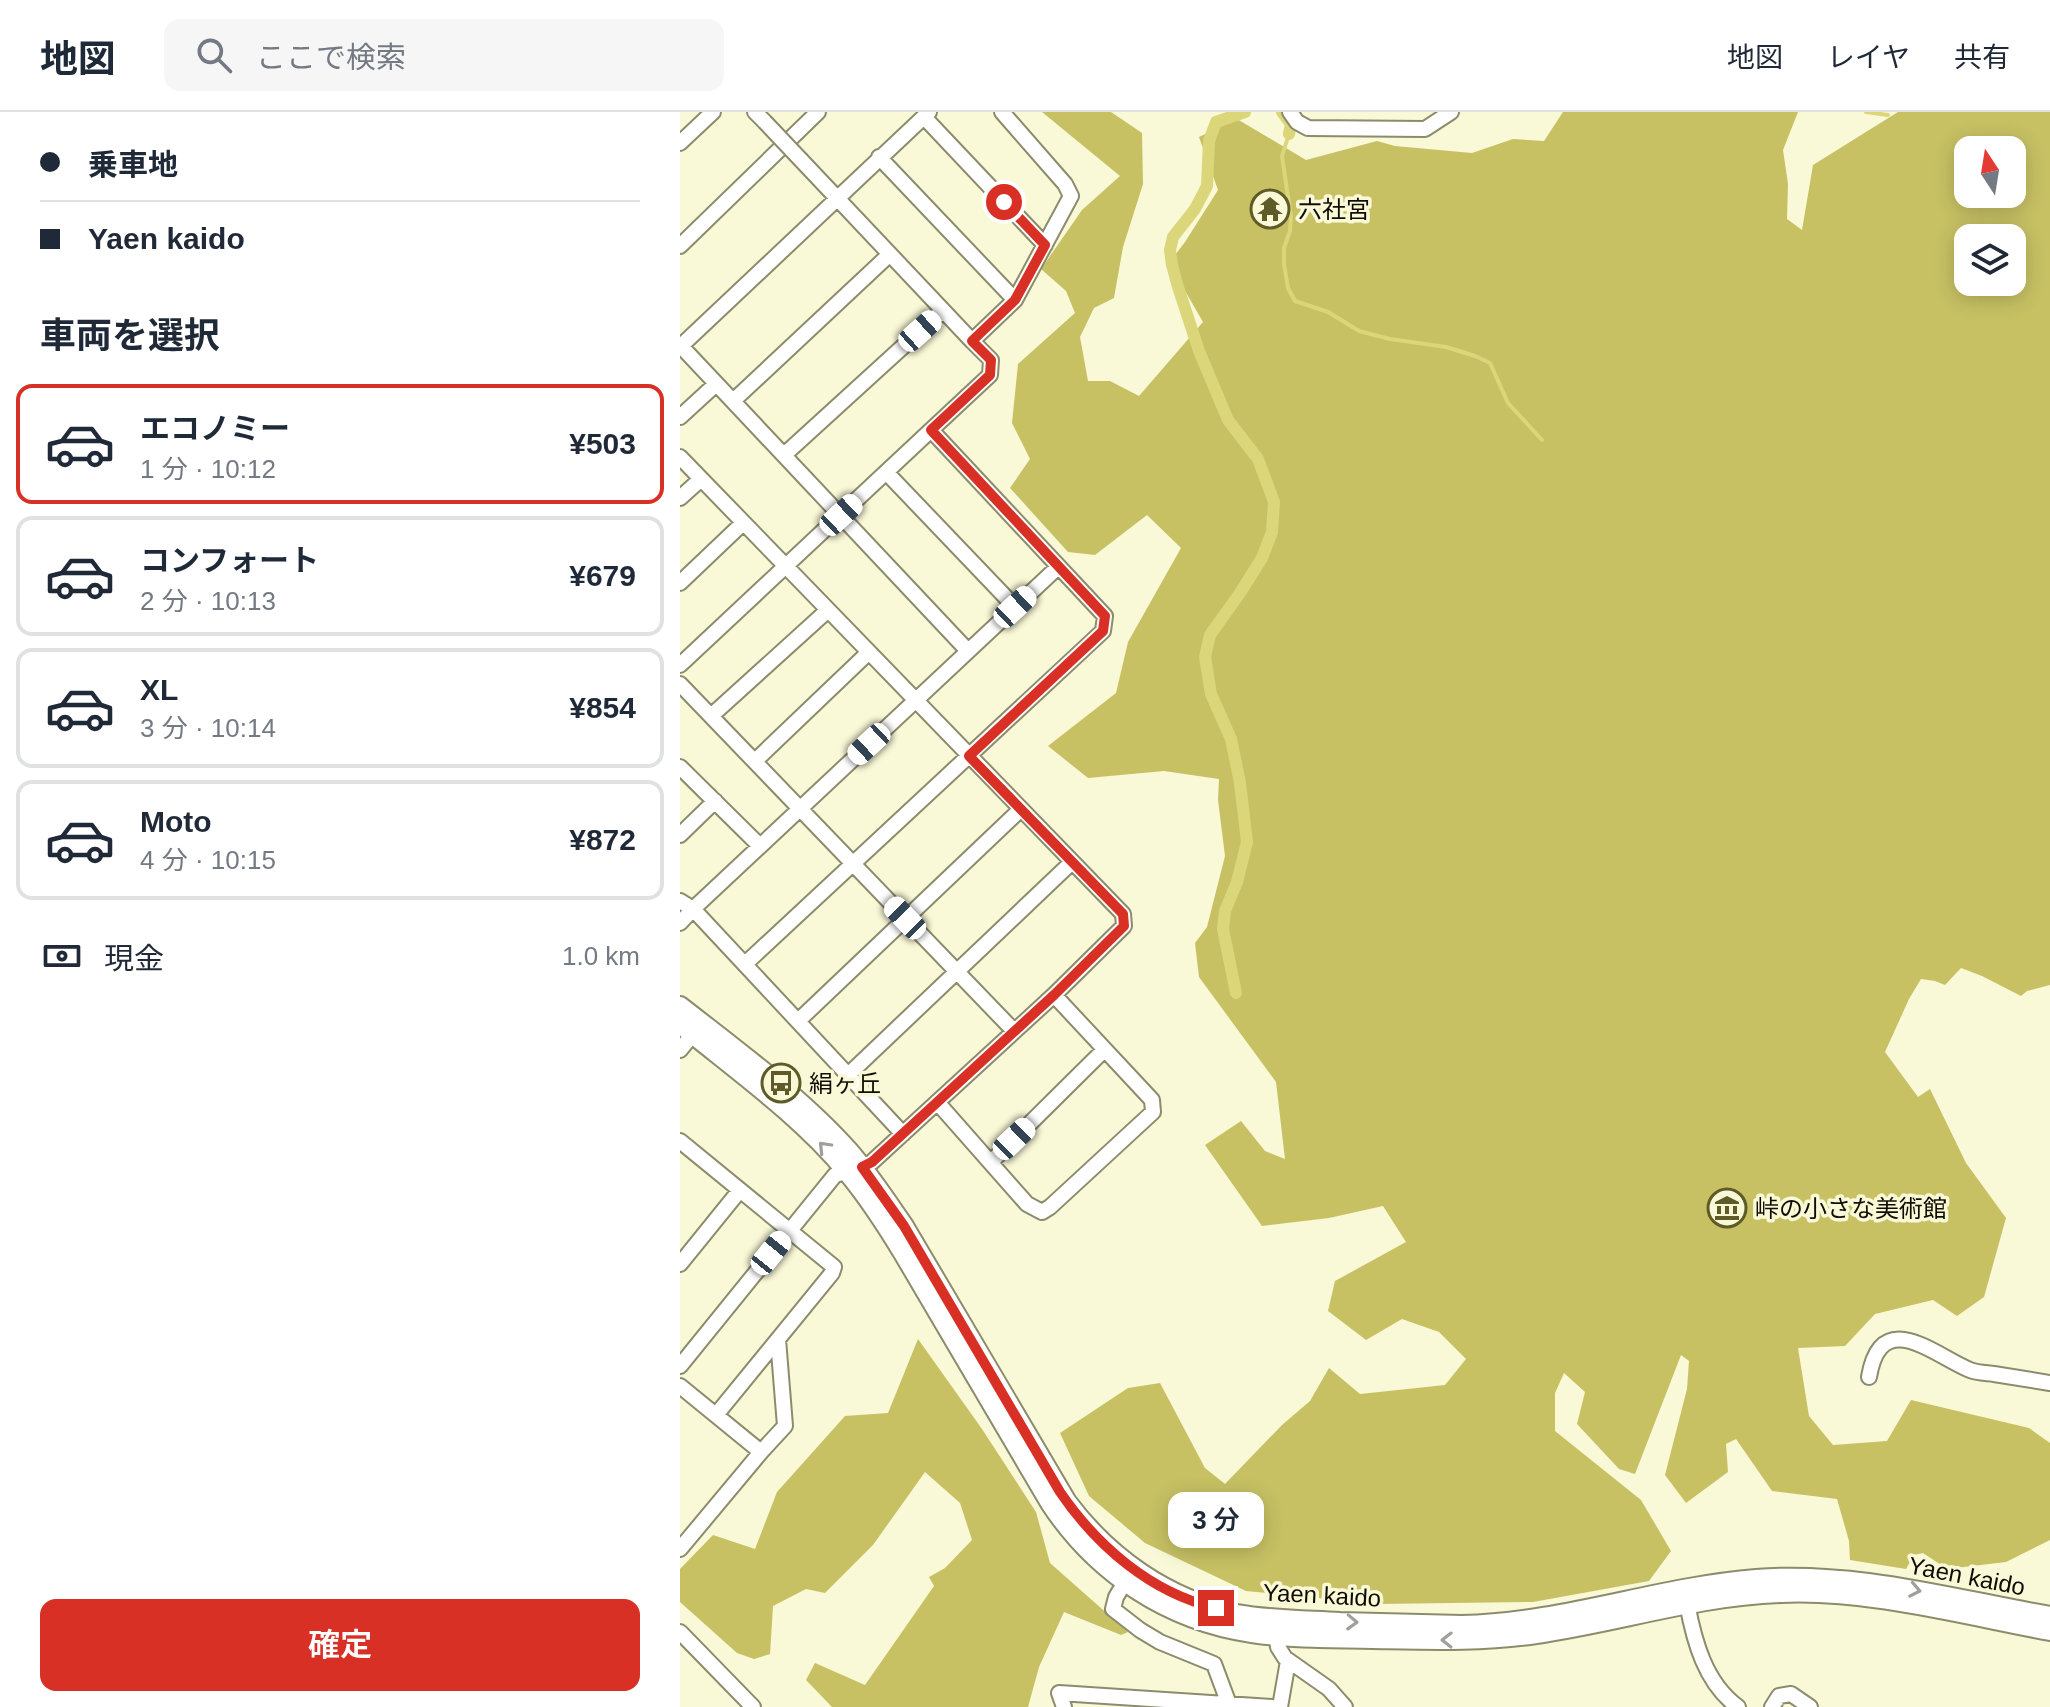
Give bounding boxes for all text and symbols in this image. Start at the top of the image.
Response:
search box [164,19,724,91]
icon: search [192,33,236,77]
text: 地図 [40,38,116,80]
text: ここで検索 [256,41,406,74]
text: 地図 [1727,42,1783,73]
text: レイヤ [1827,42,1910,73]
text: 共有 [1954,42,2010,73]
north arrow [1954,136,2026,208]
map controls [1954,136,2026,296]
text: 乗車地 [88,148,178,181]
route start [986,184,1022,220]
temple icon: 六社宮 [1249,188,1291,230]
place label: 六社宮 [1298,196,1370,223]
text: Yaen kaido [88,222,245,255]
button: layers [1954,224,2026,296]
car [894,306,946,356]
text: 車両を選択 [40,315,220,356]
icon: car [44,408,116,480]
text: エコノミー [140,412,290,445]
text: ¥503 [569,427,636,460]
text: 1 分 · 10:12 [140,454,276,484]
car [815,490,867,540]
icon: car [44,540,116,612]
text: コンフォート [140,544,319,577]
text: ¥679 [569,559,636,592]
car [989,582,1041,632]
text: 2 分 · 10:13 [140,586,276,616]
icon: car [44,672,116,744]
text: XL [140,673,178,706]
text: ¥854 [569,691,636,724]
text: 3 分 · 10:14 [140,713,276,743]
car [843,719,895,769]
icon: car [44,804,116,876]
text: Moto [140,805,212,838]
text: ¥872 [569,823,636,856]
text: 4 分 · 10:15 [140,845,276,875]
car [880,892,930,944]
icon: cash [40,934,84,978]
text: 1.0 km [562,941,640,971]
text: 現金 [104,942,164,975]
bus stop icon: 絹ヶ丘 [760,1062,802,1104]
place label: 絹ヶ丘 [809,1070,881,1097]
car [988,1114,1040,1164]
one-way arrow [819,1142,833,1157]
museum icon: 峠の小さな美術館 [1706,1187,1748,1229]
place label: 峠の小さな美術館 [1755,1195,1947,1222]
car [747,1227,795,1279]
callout: 3 分 [1168,1492,1264,1548]
text: 3 分 [1192,1505,1240,1535]
street label: Yaen kaido [1906,1551,2028,1601]
street label: Yaen kaido [1262,1578,1382,1612]
one-way arrow [1908,1581,1922,1598]
route end [1198,1590,1234,1626]
button: 確定 [40,1599,640,1691]
one-way arrow [1346,1613,1359,1631]
one-way arrow [1440,1631,1453,1649]

